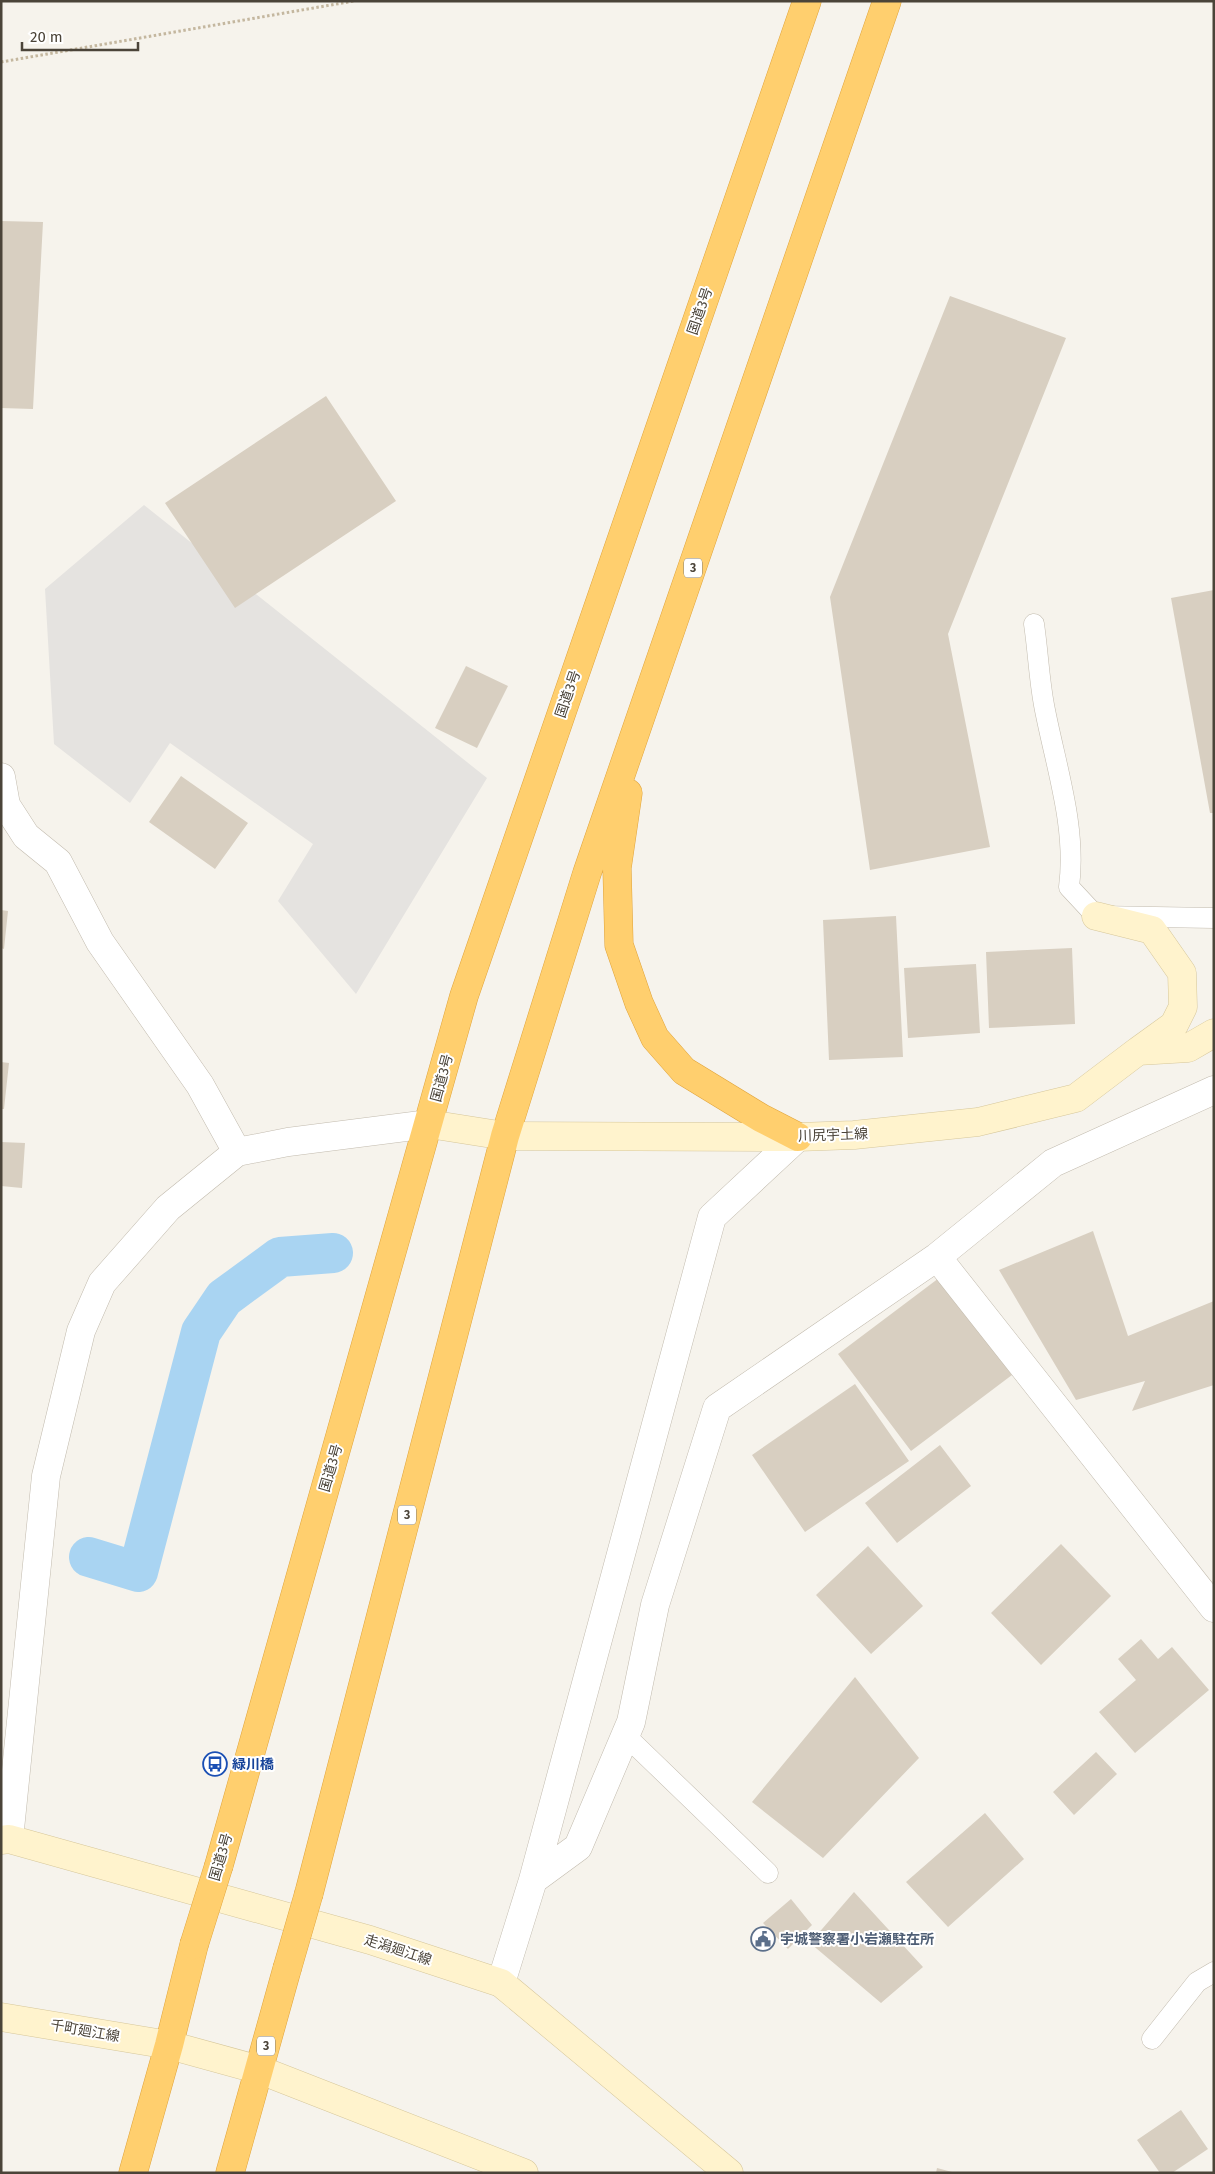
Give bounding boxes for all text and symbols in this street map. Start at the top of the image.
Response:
scale bar [22,20,139,52]
text: 20 m [30,28,63,46]
street label: 国道3号 [684,285,716,337]
road number: 3 [684,558,702,578]
street label: 国道3号 [552,668,584,720]
street label: 国道3号 [427,1052,457,1104]
street label: 川尻宇土線 [798,1125,868,1145]
street label: 国道3号 [316,1442,346,1494]
road number: 3 [398,1506,416,1524]
bus stop icon: 緑川橋 [202,1751,228,1777]
place label: 緑川橋 [232,1756,274,1773]
street label: 国道3号 [206,1831,236,1883]
public building icon: 宇城警察署小岩瀬駐在所 [750,1926,776,1952]
street label: 走潟廻江線 [362,1931,434,1969]
place label: 宇城警察署小岩瀬駐在所 [780,1931,934,1948]
street label: 千町廻江線 [49,2017,121,2045]
road number: 3 [257,2036,275,2056]

